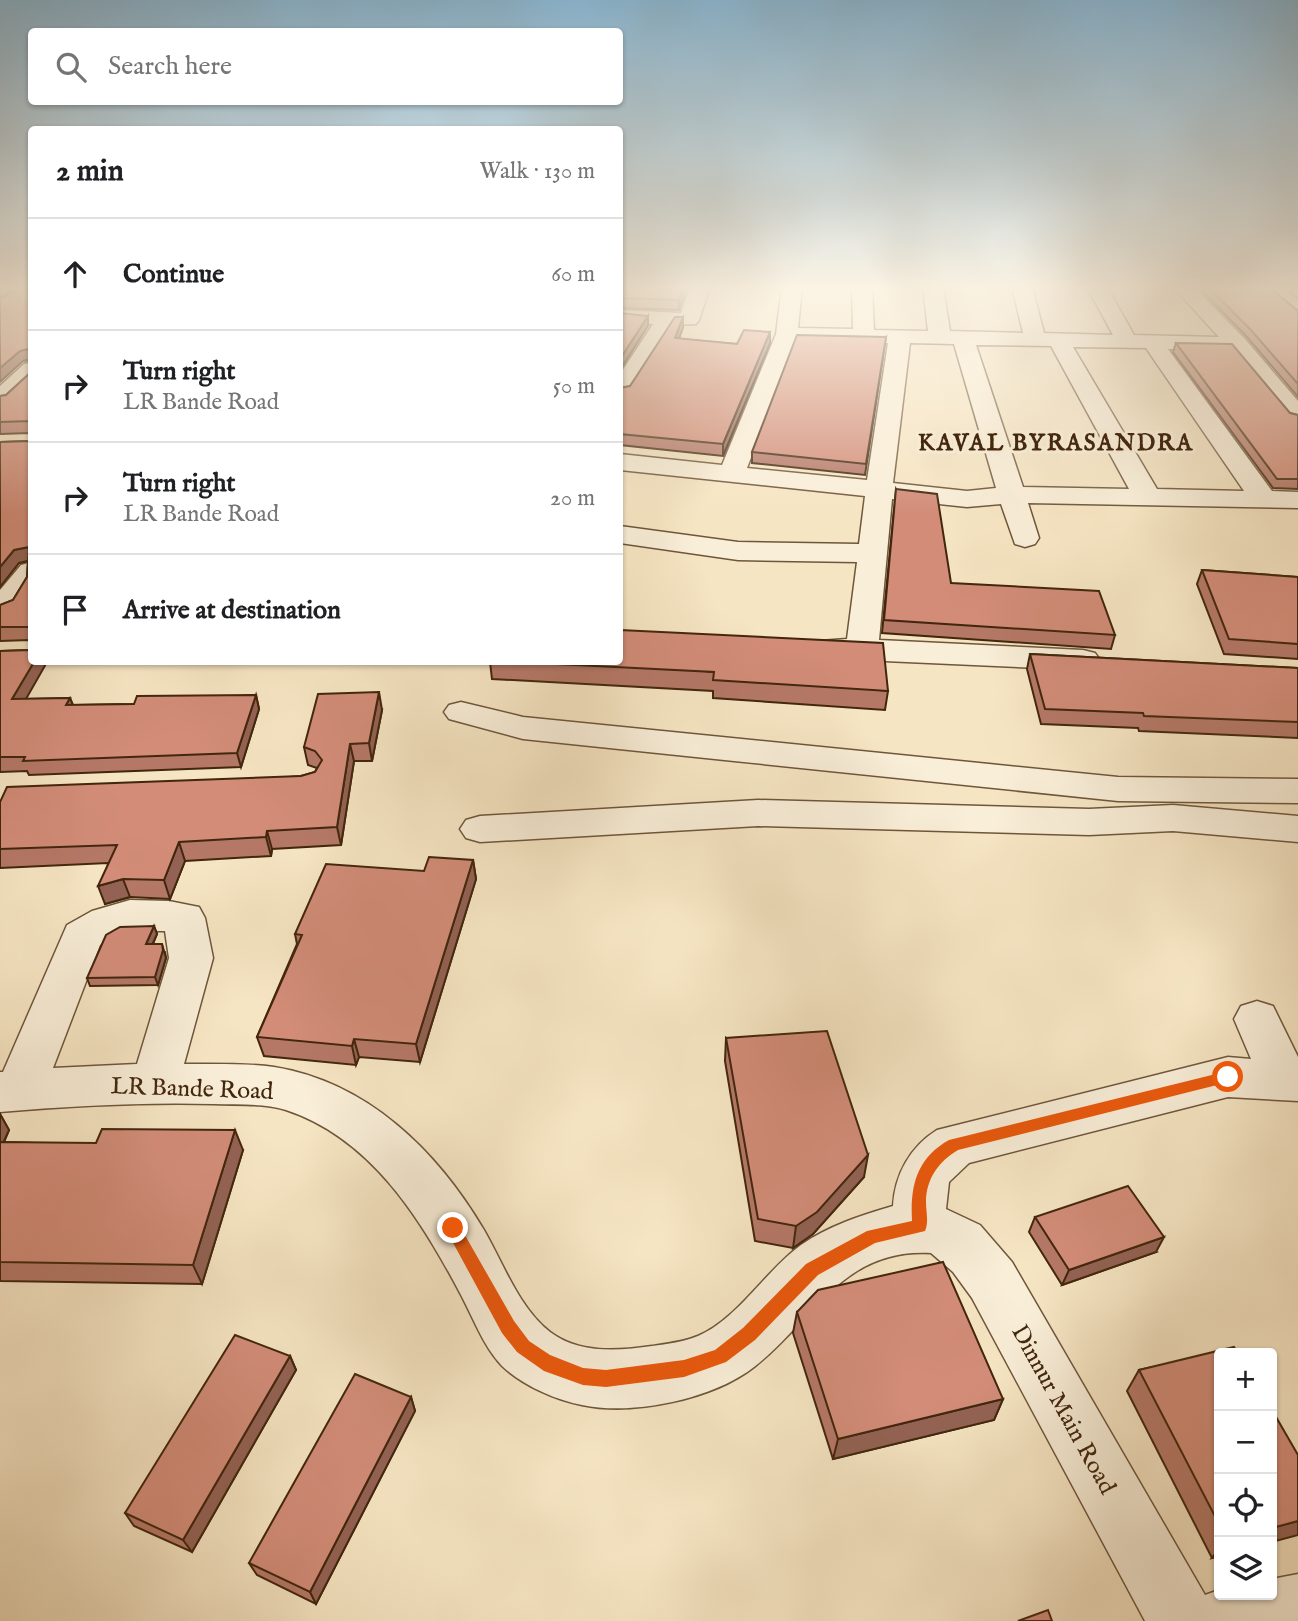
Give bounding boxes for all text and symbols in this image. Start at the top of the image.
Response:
search box [28,28,623,105]
icon: search [52,48,90,86]
text: Search here [108,50,232,83]
text: 2 min [56,153,124,191]
text: Walk · 130 m [480,157,595,186]
icon: ahead [56,255,94,293]
text: Continue [123,258,224,291]
text: 60 m [551,260,595,289]
text: Turn right [123,355,236,388]
icon: right [56,367,94,405]
text: 50 m [553,372,595,401]
text: LR Bande Road [123,388,279,417]
district label: KAVAL BYRASANDRA [918,429,1194,458]
text: Turn right [123,467,236,500]
icon: right [56,479,94,517]
text: 20 m [550,484,595,513]
text: LR Bande Road [123,500,279,529]
icon: arrive [56,591,94,629]
text: Arrive at destination [123,594,341,627]
route start [1212,1061,1243,1092]
street label: LR Bande Road [110,1071,274,1108]
route end [437,1212,468,1243]
street label: Dinnur Main Road [1003,1319,1122,1500]
map controls [1214,1348,1277,1600]
button: + [1214,1348,1277,1411]
button: − [1214,1411,1277,1474]
button: locate [1214,1474,1277,1537]
button: layers [1214,1537,1277,1600]

